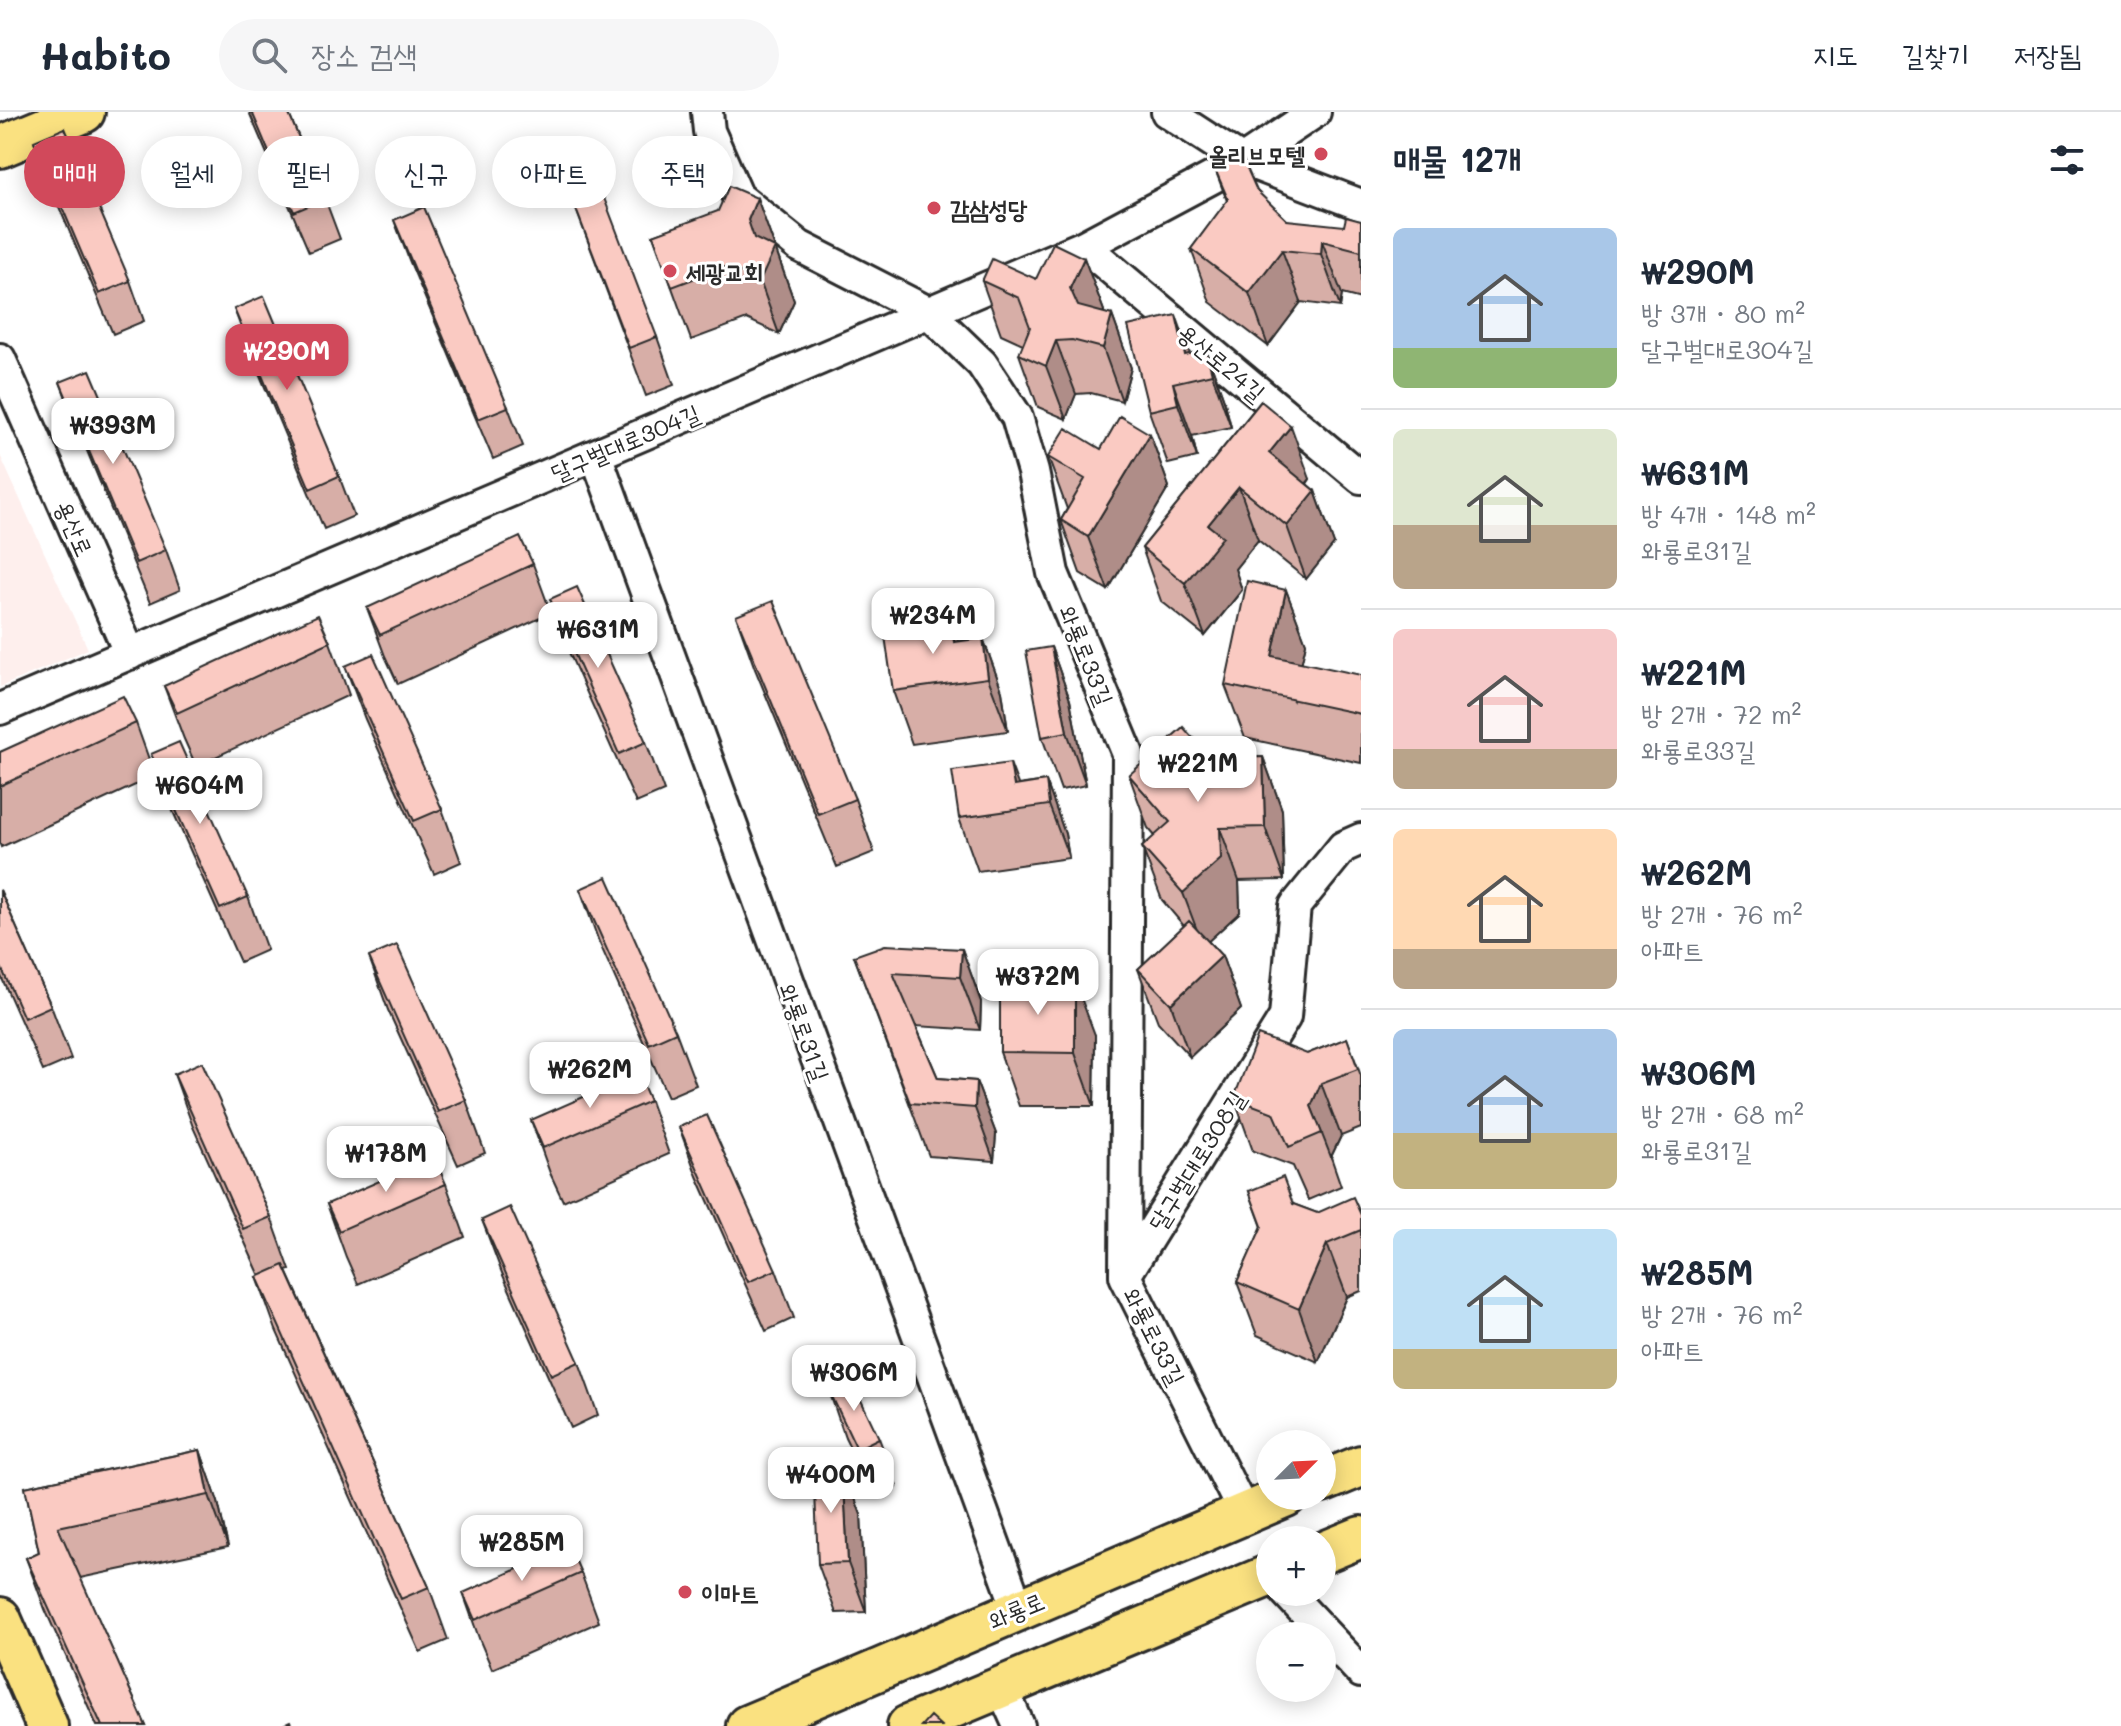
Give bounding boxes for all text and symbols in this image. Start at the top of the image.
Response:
search box [219,19,779,91]
text: Habito [40,30,171,80]
icon: search [247,33,291,77]
text: 장소 검색 [311,34,417,74]
text: 지도 [1813,36,1858,72]
text: 길찾기 [1902,36,1969,72]
text: 저장됨 [2013,36,2081,72]
chip: 매매 [24,136,125,208]
chip: 월세 [141,136,242,208]
chip: 필터 [258,136,359,208]
chip: 신규 [375,136,476,208]
chip: 아파트 [492,136,616,208]
chip: 주택 [632,136,733,208]
text: 매물 12개 [1393,136,1521,181]
icon: filters [2045,138,2089,182]
place label: 올리브모텔 [1208,139,1306,170]
marker: 올리브모텔 [1312,145,1330,163]
place label: 감삼성당 [950,193,1028,224]
marker: 감삼성당 [925,199,943,217]
text: ₩290M [1641,248,1755,293]
place label: 세광교회 [685,256,763,287]
icon: home [1457,260,1553,356]
marker: 세광교회 [661,262,679,280]
text: 방 3개 · 80 m² [1641,296,1805,330]
street label: 용산로24길 [1172,316,1272,408]
pin: ₩290M [231,324,343,392]
text: 달구벌대로304길 [1641,332,1813,366]
text: ₩290M [243,333,331,367]
street label: 달구벌대로304길 [546,397,704,487]
pin: ₩393M [57,398,169,466]
text: ₩393M [69,407,157,441]
text: ₩631M [1641,449,1750,494]
icon: home [1457,461,1553,557]
street label: 용산로 [49,495,101,561]
text: 방 4개 · 148 m² [1641,497,1816,531]
text: 와룡로31길 [1641,533,1752,567]
pin: ₩234M [877,588,989,656]
text: ₩234M [890,597,977,631]
street label: 와룡로33길 [1053,600,1121,710]
pin: ₩631M [542,602,654,670]
text: ₩631M [556,611,640,645]
text: ₩221M [1641,649,1747,694]
icon: home [1457,661,1553,757]
text: 방 2개 · 72 m² [1641,697,1801,731]
text: 와룡로33길 [1641,733,1755,767]
pin: ₩221M [1142,736,1254,804]
text: ₩221M [1158,745,1238,779]
pin: ₩604M [144,758,256,826]
text: ₩604M [155,767,245,801]
text: ₩262M [1641,849,1752,894]
icon: home [1457,861,1553,957]
text: 방 2개 · 76 m² [1641,897,1803,931]
text: 아파트 [1641,933,1704,967]
pin: ₩372M [982,949,1094,1017]
text: ₩372M [996,958,1081,992]
street label: 와룡로31길 [773,979,837,1085]
pin: ₩262M [534,1042,646,1110]
text: ₩306M [1641,1049,1757,1094]
text: ₩262M [547,1051,633,1085]
icon: home [1457,1061,1553,1157]
street label: 달구벌대로308길 [1141,1084,1251,1236]
text: 방 2개 · 68 m² [1641,1097,1804,1131]
pin: ₩178M [330,1126,442,1194]
text: 와룡로31길 [1641,1133,1752,1167]
text: ₩178M [345,1135,427,1169]
text: ₩285M [1641,1249,1754,1294]
icon: home [1457,1261,1553,1357]
street label: 와룡로33길 [1117,1282,1193,1390]
text: 방 2개 · 76 m² [1641,1297,1803,1331]
text: 아파트 [1641,1333,1704,1367]
pin: ₩306M [798,1345,910,1413]
text: ₩306M [810,1354,898,1388]
north arrow [1256,1430,1336,1510]
map controls [1256,1430,1336,1702]
pin: ₩400M [775,1447,887,1515]
text: ₩400M [786,1456,876,1490]
pin: ₩285M [466,1515,578,1583]
text: ₩285M [479,1524,565,1558]
button: + [1256,1526,1336,1606]
place label: 이마트 [701,1577,759,1608]
marker: 이마트 [676,1583,694,1601]
street label: 와룡로 [983,1584,1049,1636]
button: − [1256,1622,1336,1702]

